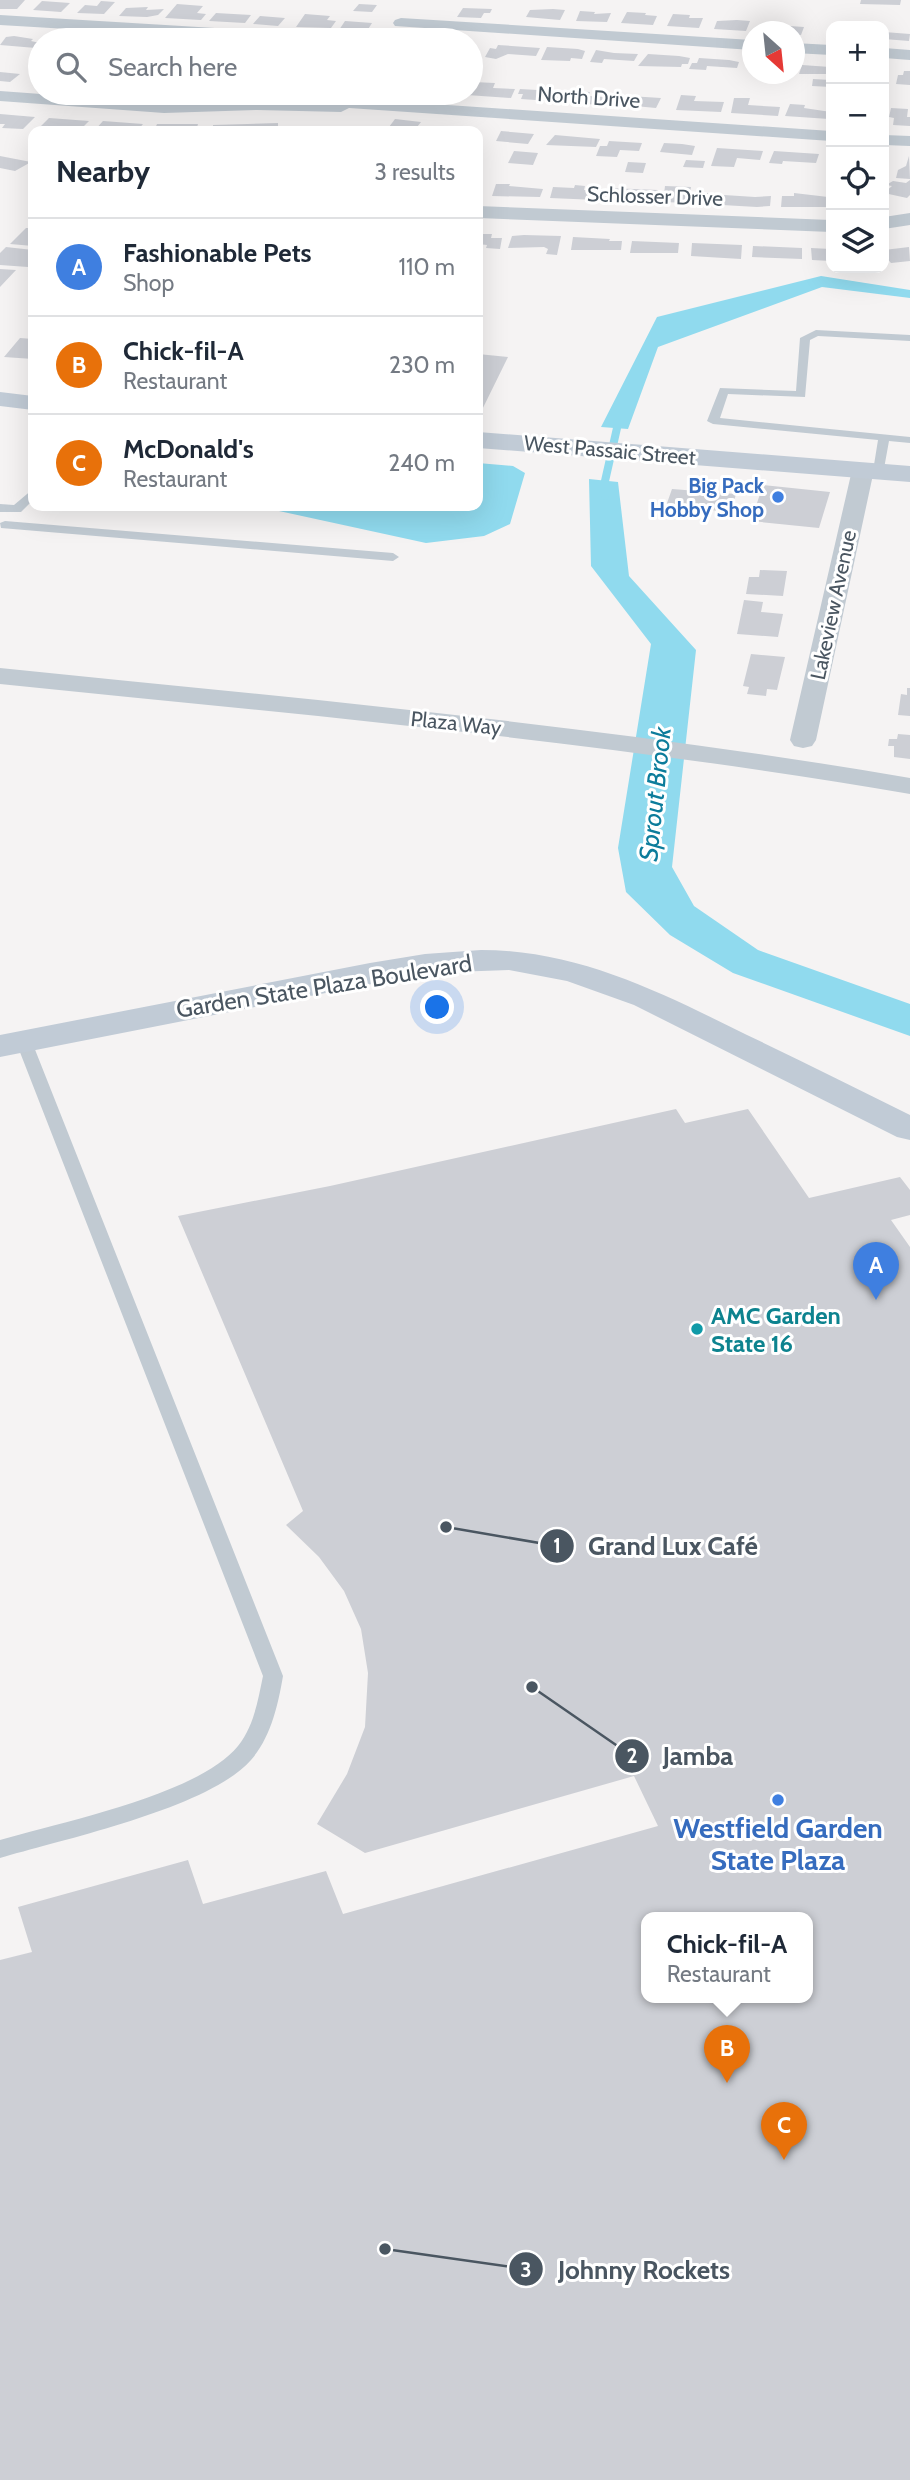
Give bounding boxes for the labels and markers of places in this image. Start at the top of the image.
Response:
place label: Big Pack Hobby Shop [650,473,765,522]
marker: Big Pack Hobby Shop [770,489,786,505]
pin: A [853,1242,899,1300]
place label: AMC Garden State 16 [711,1301,841,1358]
marker: AMC Garden State 16 [689,1321,705,1337]
callout: Grand Lux Café [539,1522,772,1569]
callout: Jamba [614,1732,747,1779]
marker: Westfield Garden State Plaza [770,1792,786,1808]
place label: Westfield Garden State Plaza [673,1811,883,1877]
pin: B [704,2025,750,2083]
pin: C [761,2102,807,2160]
callout: Johnny Rockets [509,2246,744,2293]

